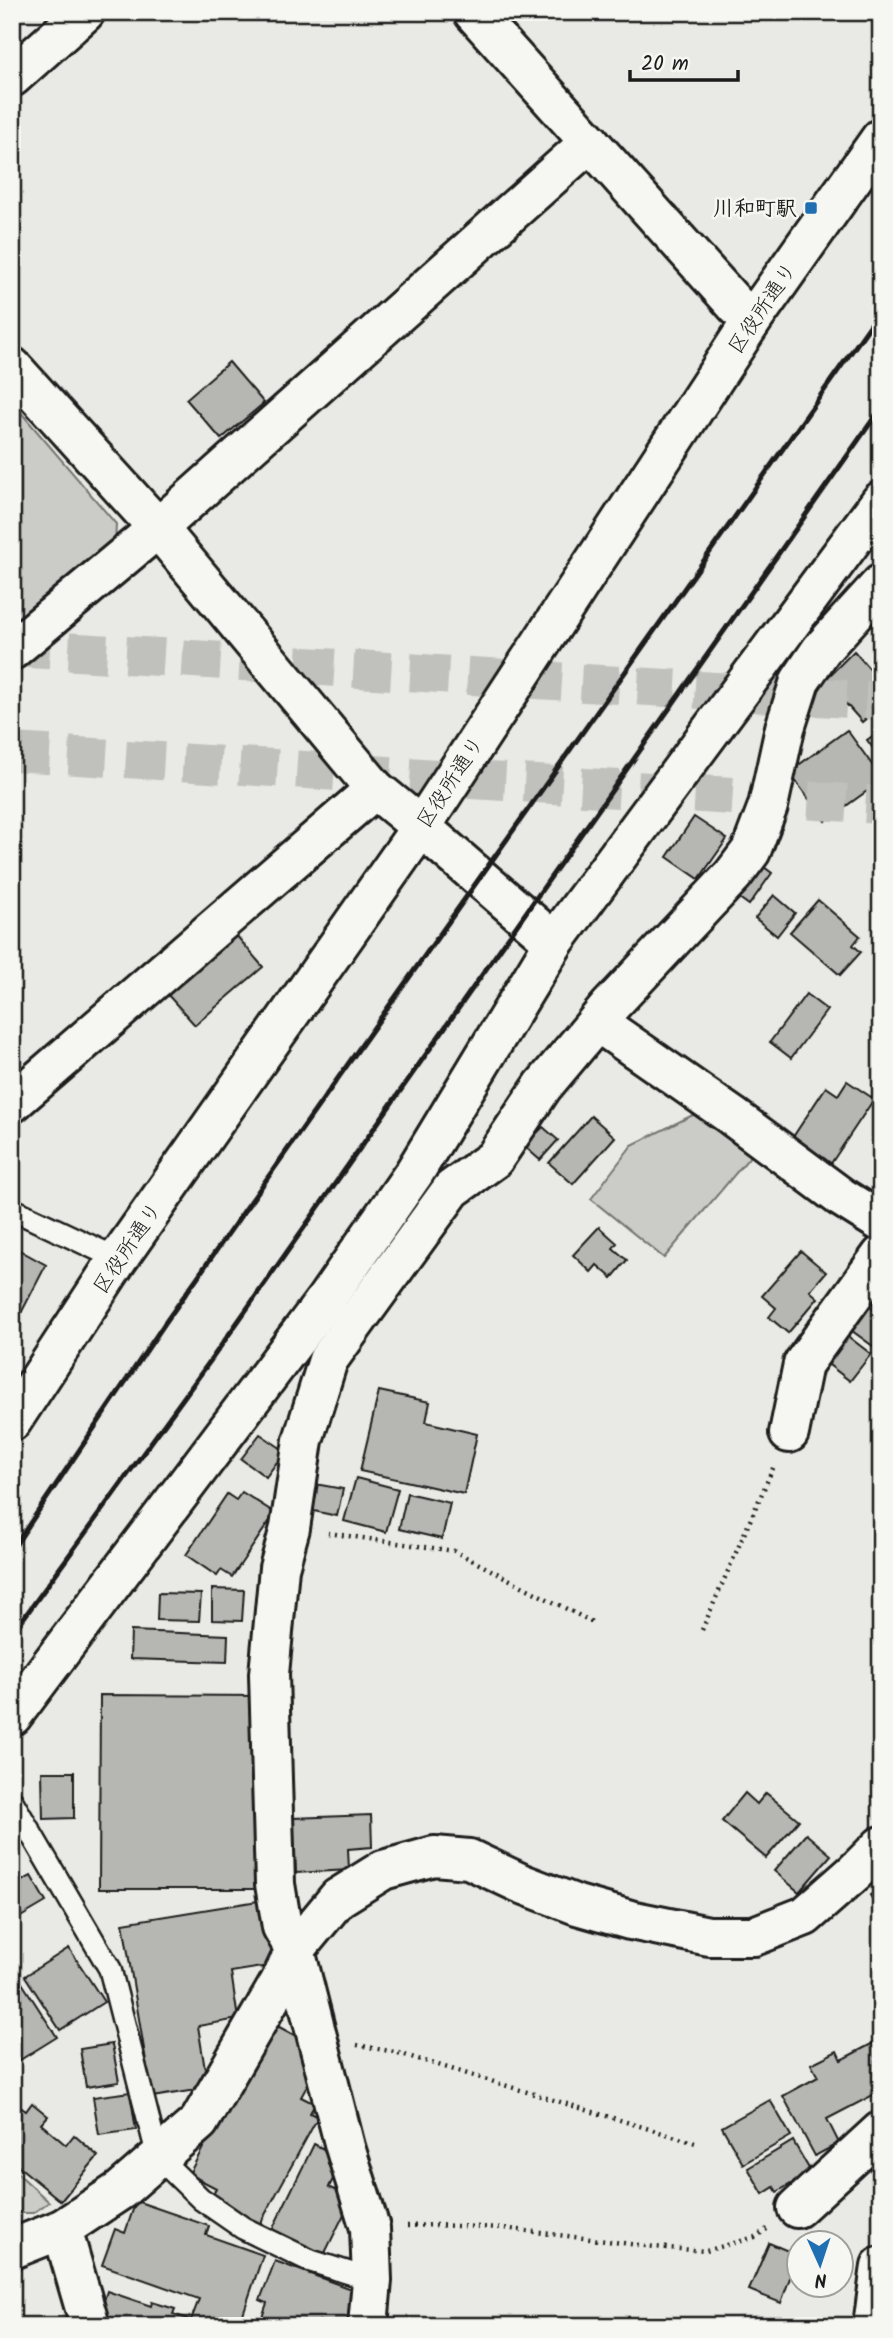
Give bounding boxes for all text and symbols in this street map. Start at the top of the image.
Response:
scale bar [630,38,739,82]
text: 20 m [641,48,689,81]
place label: 川和町駅 [713,193,797,226]
marker: 川和町駅 [803,200,819,216]
street label: 区役所通り [720,256,806,362]
street label: 区役所通り [409,730,494,836]
street label: 区役所通り [85,1196,171,1302]
north arrow [784,2230,854,2300]
text: N [814,2264,828,2294]

